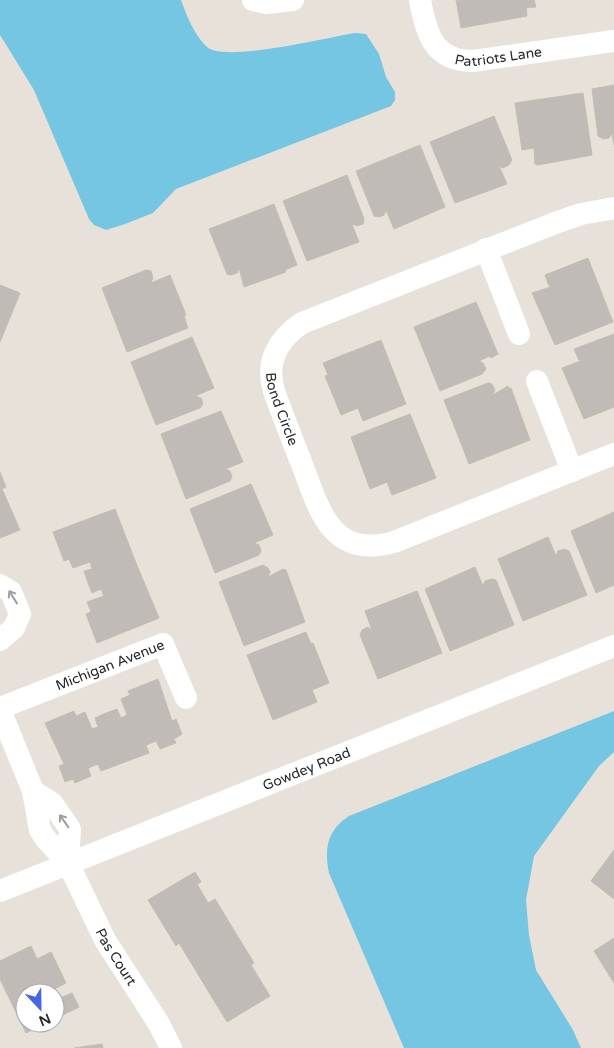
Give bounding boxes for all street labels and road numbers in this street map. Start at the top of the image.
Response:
street label: Patriots Lane [453,43,543,70]
street label: Bond Circle [262,372,302,448]
street label: Michigan Avenue [53,636,167,694]
street label: Gowdey Road [260,744,353,794]
street label: Pas Court [92,926,140,989]

